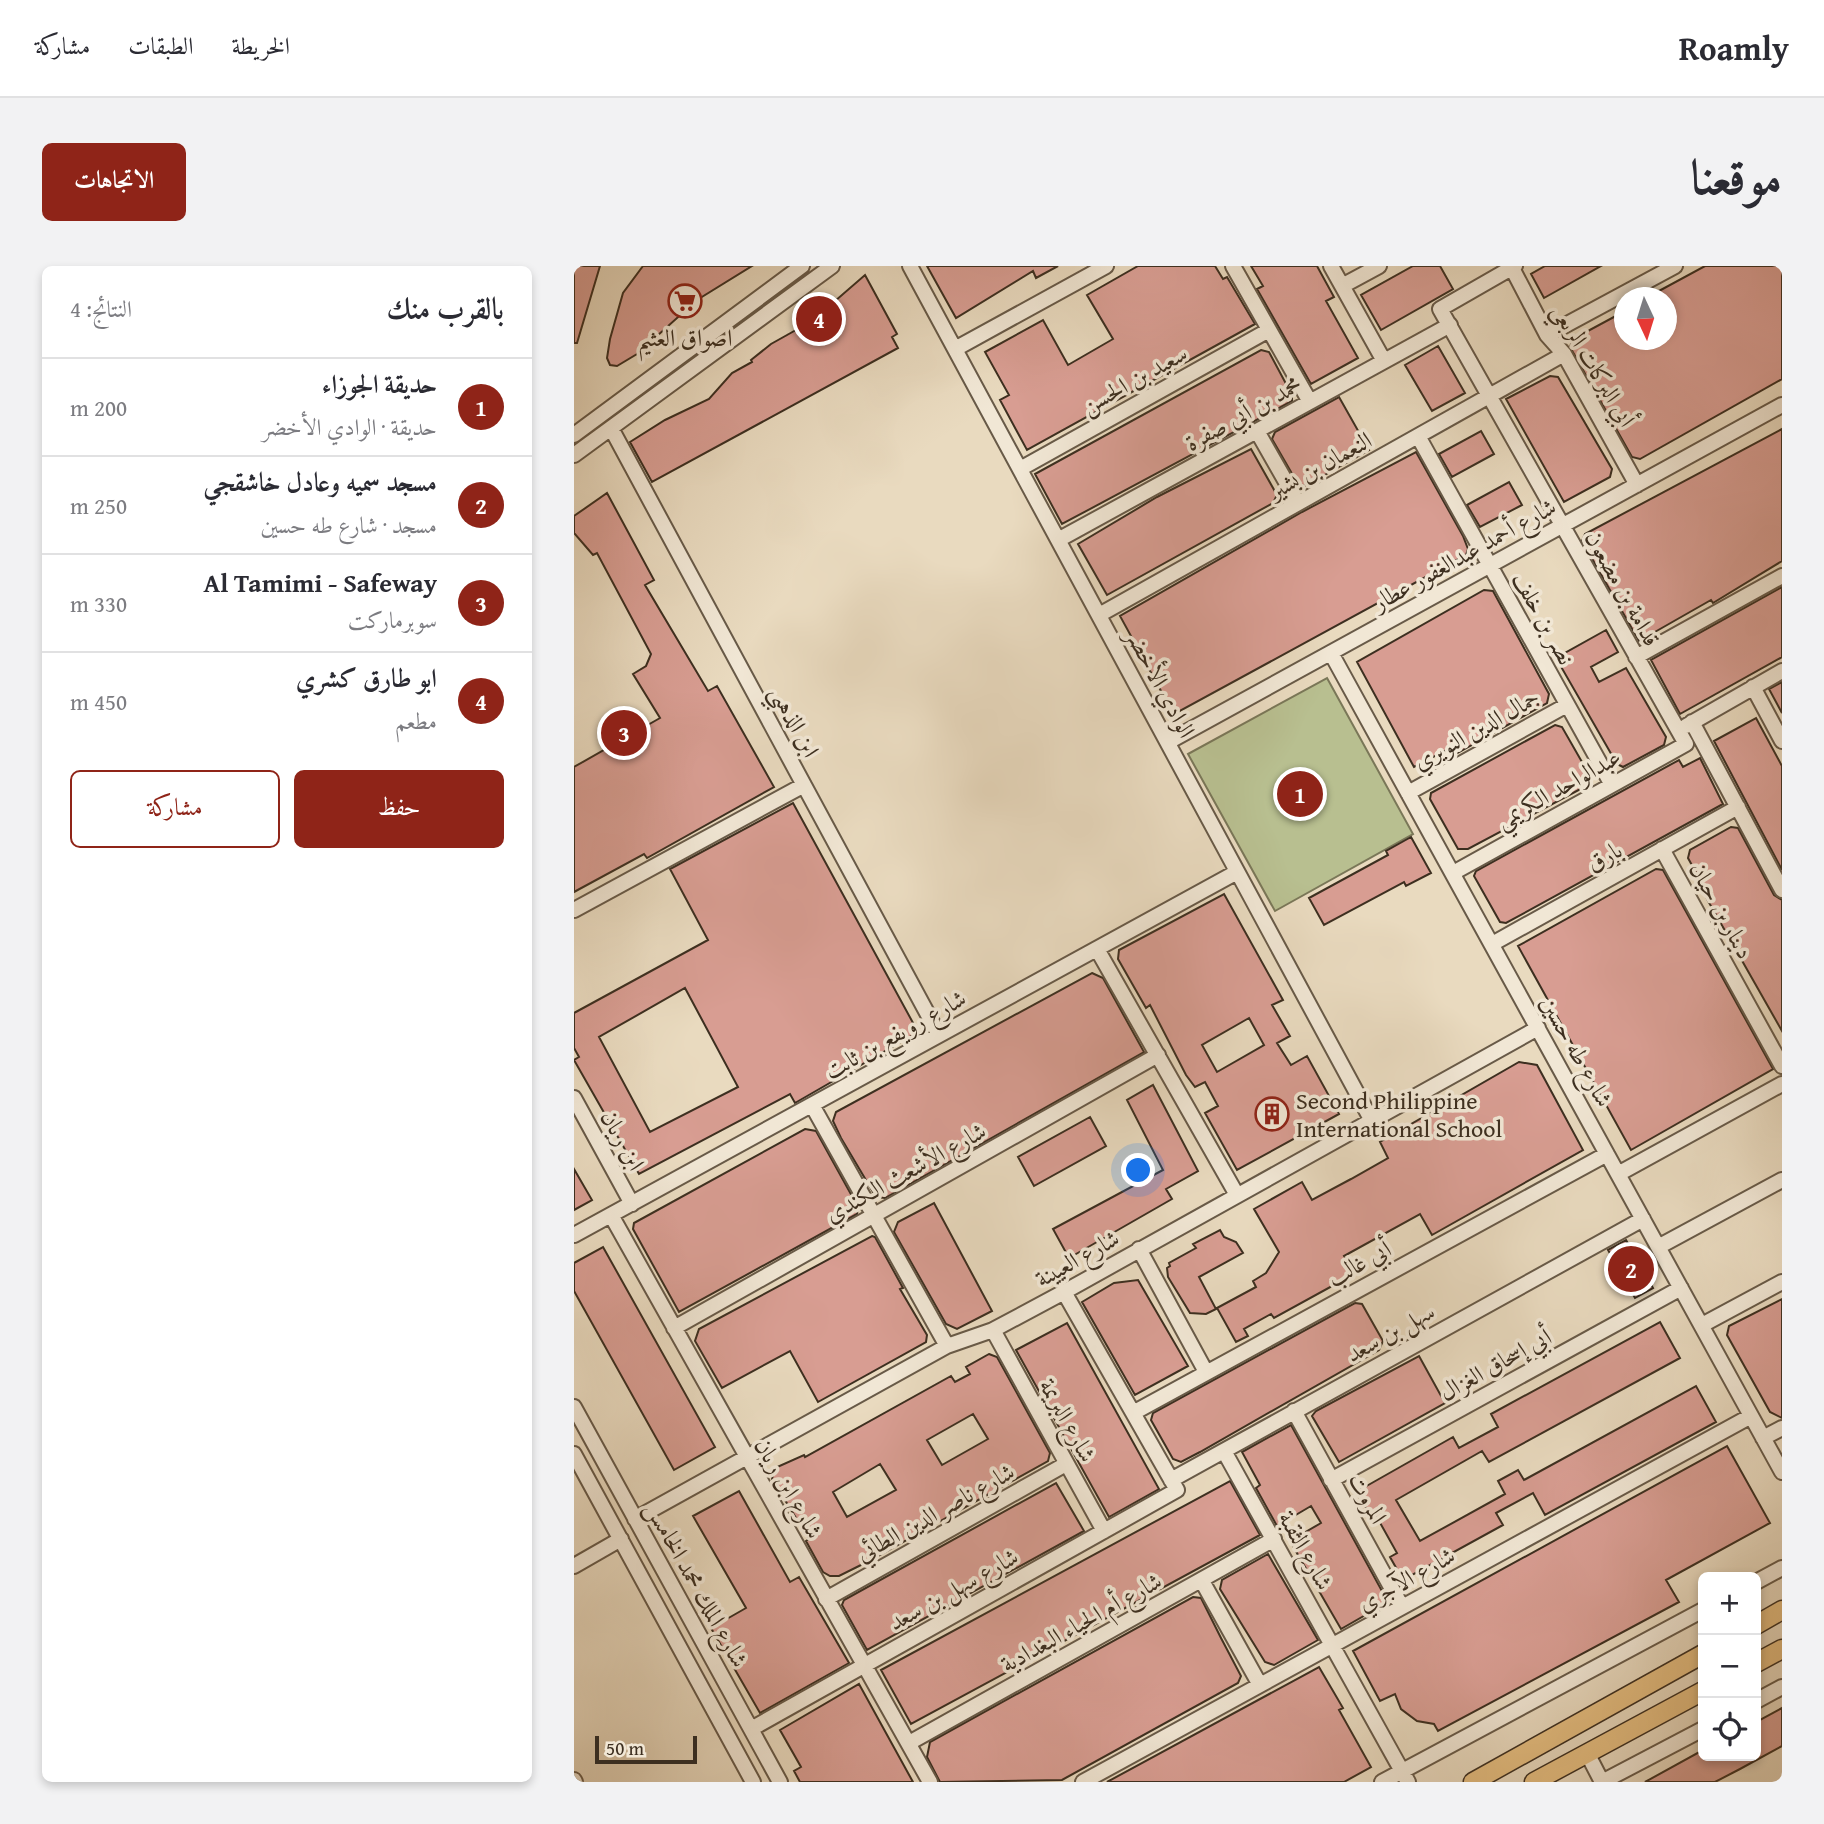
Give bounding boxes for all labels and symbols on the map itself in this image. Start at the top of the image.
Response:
supermarket icon: اصواق العثيم [666,282,704,320]
north arrow [1614,287,1677,350]
pin: 4 [796,293,842,345]
street label: أبي البركات الربعي [1539,297,1645,436]
place label: اصواق العثيم [638,320,732,362]
street label: سعيد بن الحسن [1074,335,1194,423]
street label: محمد بن أبي صفرة [1178,366,1309,461]
street label: النعمان بن بشير [1259,422,1378,509]
street label: شارع أحمد عبدالغفور عطار [1364,489,1564,623]
street label: قدامة بن مضعون [1577,524,1669,652]
street label: نصر بن خلف [1504,565,1584,671]
street label: الوادي الأخضر [1114,620,1204,745]
street label: ابن الذهبي [757,679,829,766]
street label: جمال الدين النويري [1406,680,1547,780]
pin: 3 [601,707,647,759]
street label: عبدالواحد الكريمي [1489,739,1630,842]
pin: 1 [1277,768,1323,820]
street label: بارق [1580,832,1628,880]
street label: دينار بن حيان [1681,855,1763,965]
street label: شارع رويفع بن ثابت [818,981,975,1092]
street label: شارع طه حسين [1529,989,1622,1115]
place label: Second Philippine International School [1296,1083,1503,1146]
building icon: Second Philippine International School [1253,1095,1291,1133]
street label: ابن ريان [592,1103,654,1177]
street label: شارع الأشعث الكندي [818,1113,994,1234]
your location [1121,1153,1155,1187]
street label: شارع العيينة [1028,1220,1127,1298]
street label: أبي غالب [1320,1231,1399,1297]
pin: 2 [1608,1243,1654,1295]
street label: سهل بن سعد [1339,1293,1441,1371]
street label: أبي إسحاق الغزال [1432,1318,1559,1411]
street label: شارع البريمة [1028,1372,1105,1470]
street label: شارع ابن ريان [743,1431,832,1547]
street label: شارع ناصر الدين الطائي [849,1454,1022,1573]
street label: المروت [1340,1466,1396,1530]
street label: شارع الملك محمد الخامس [634,1494,757,1675]
street label: شارع الثقبة [1267,1504,1342,1598]
street label: شارع الآجري [1351,1538,1463,1623]
street label: شارع سهل بن سعد [882,1539,1026,1642]
street label: شارع أم الحياء البغدادية [994,1563,1170,1684]
scale bar [595,1733,696,1765]

